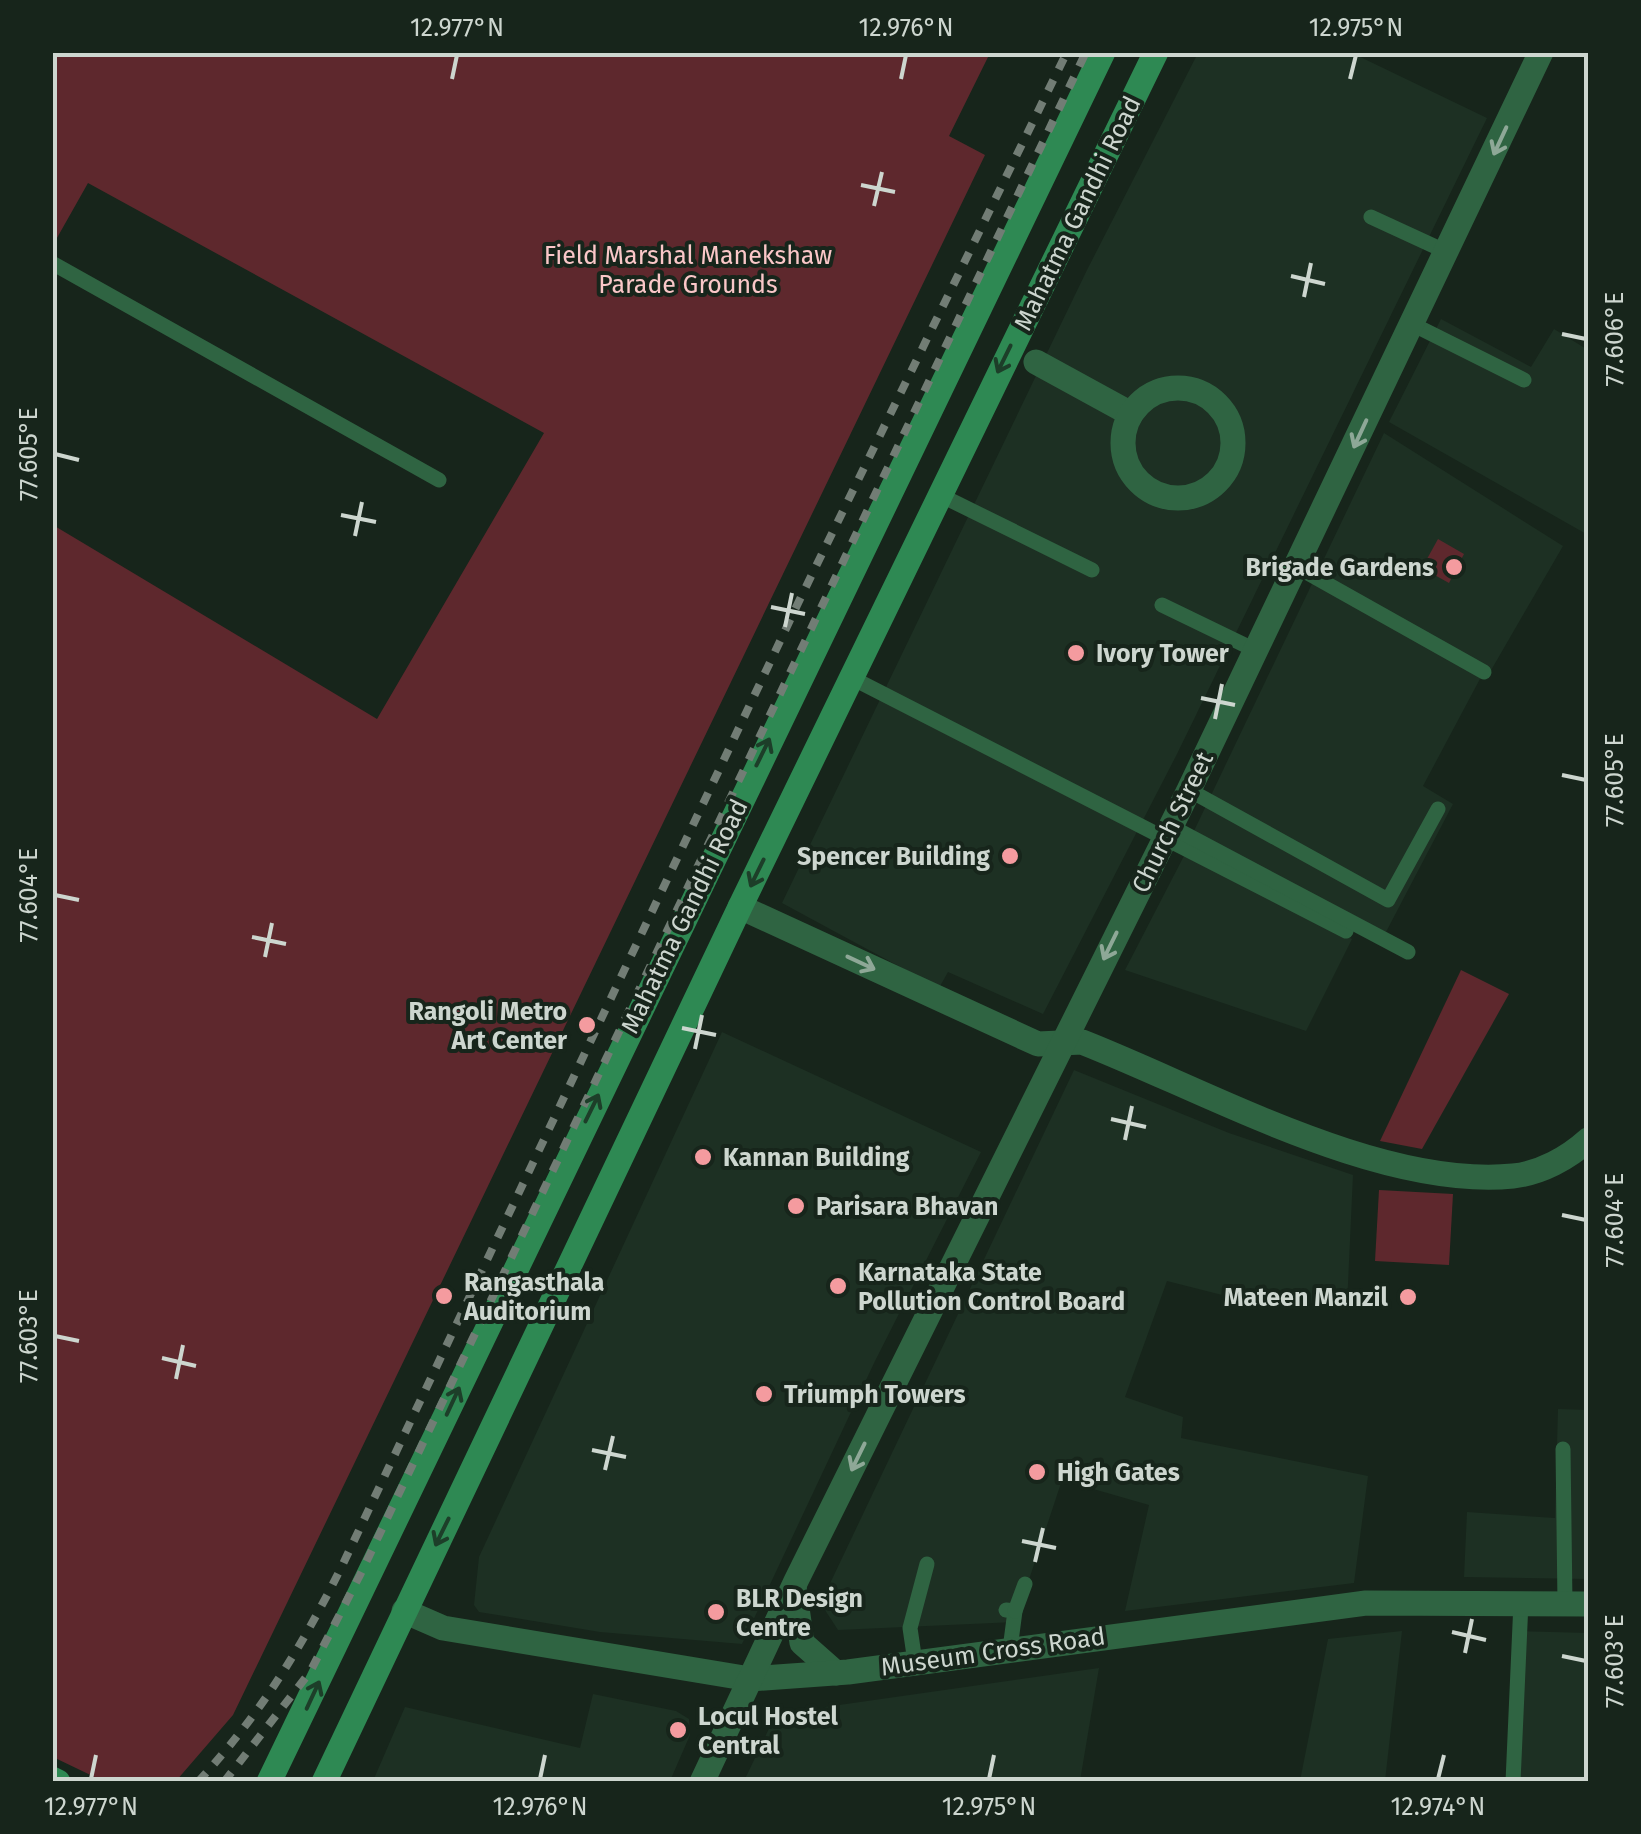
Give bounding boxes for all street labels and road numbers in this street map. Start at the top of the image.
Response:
street label: Mahatma Gandhi Road [1008,91,1148,335]
street label: Church Street [1126,746,1220,898]
street label: Mahatma Gandhi Road [615,794,755,1038]
street label: Museum Cross Road [879,1621,1107,1683]

